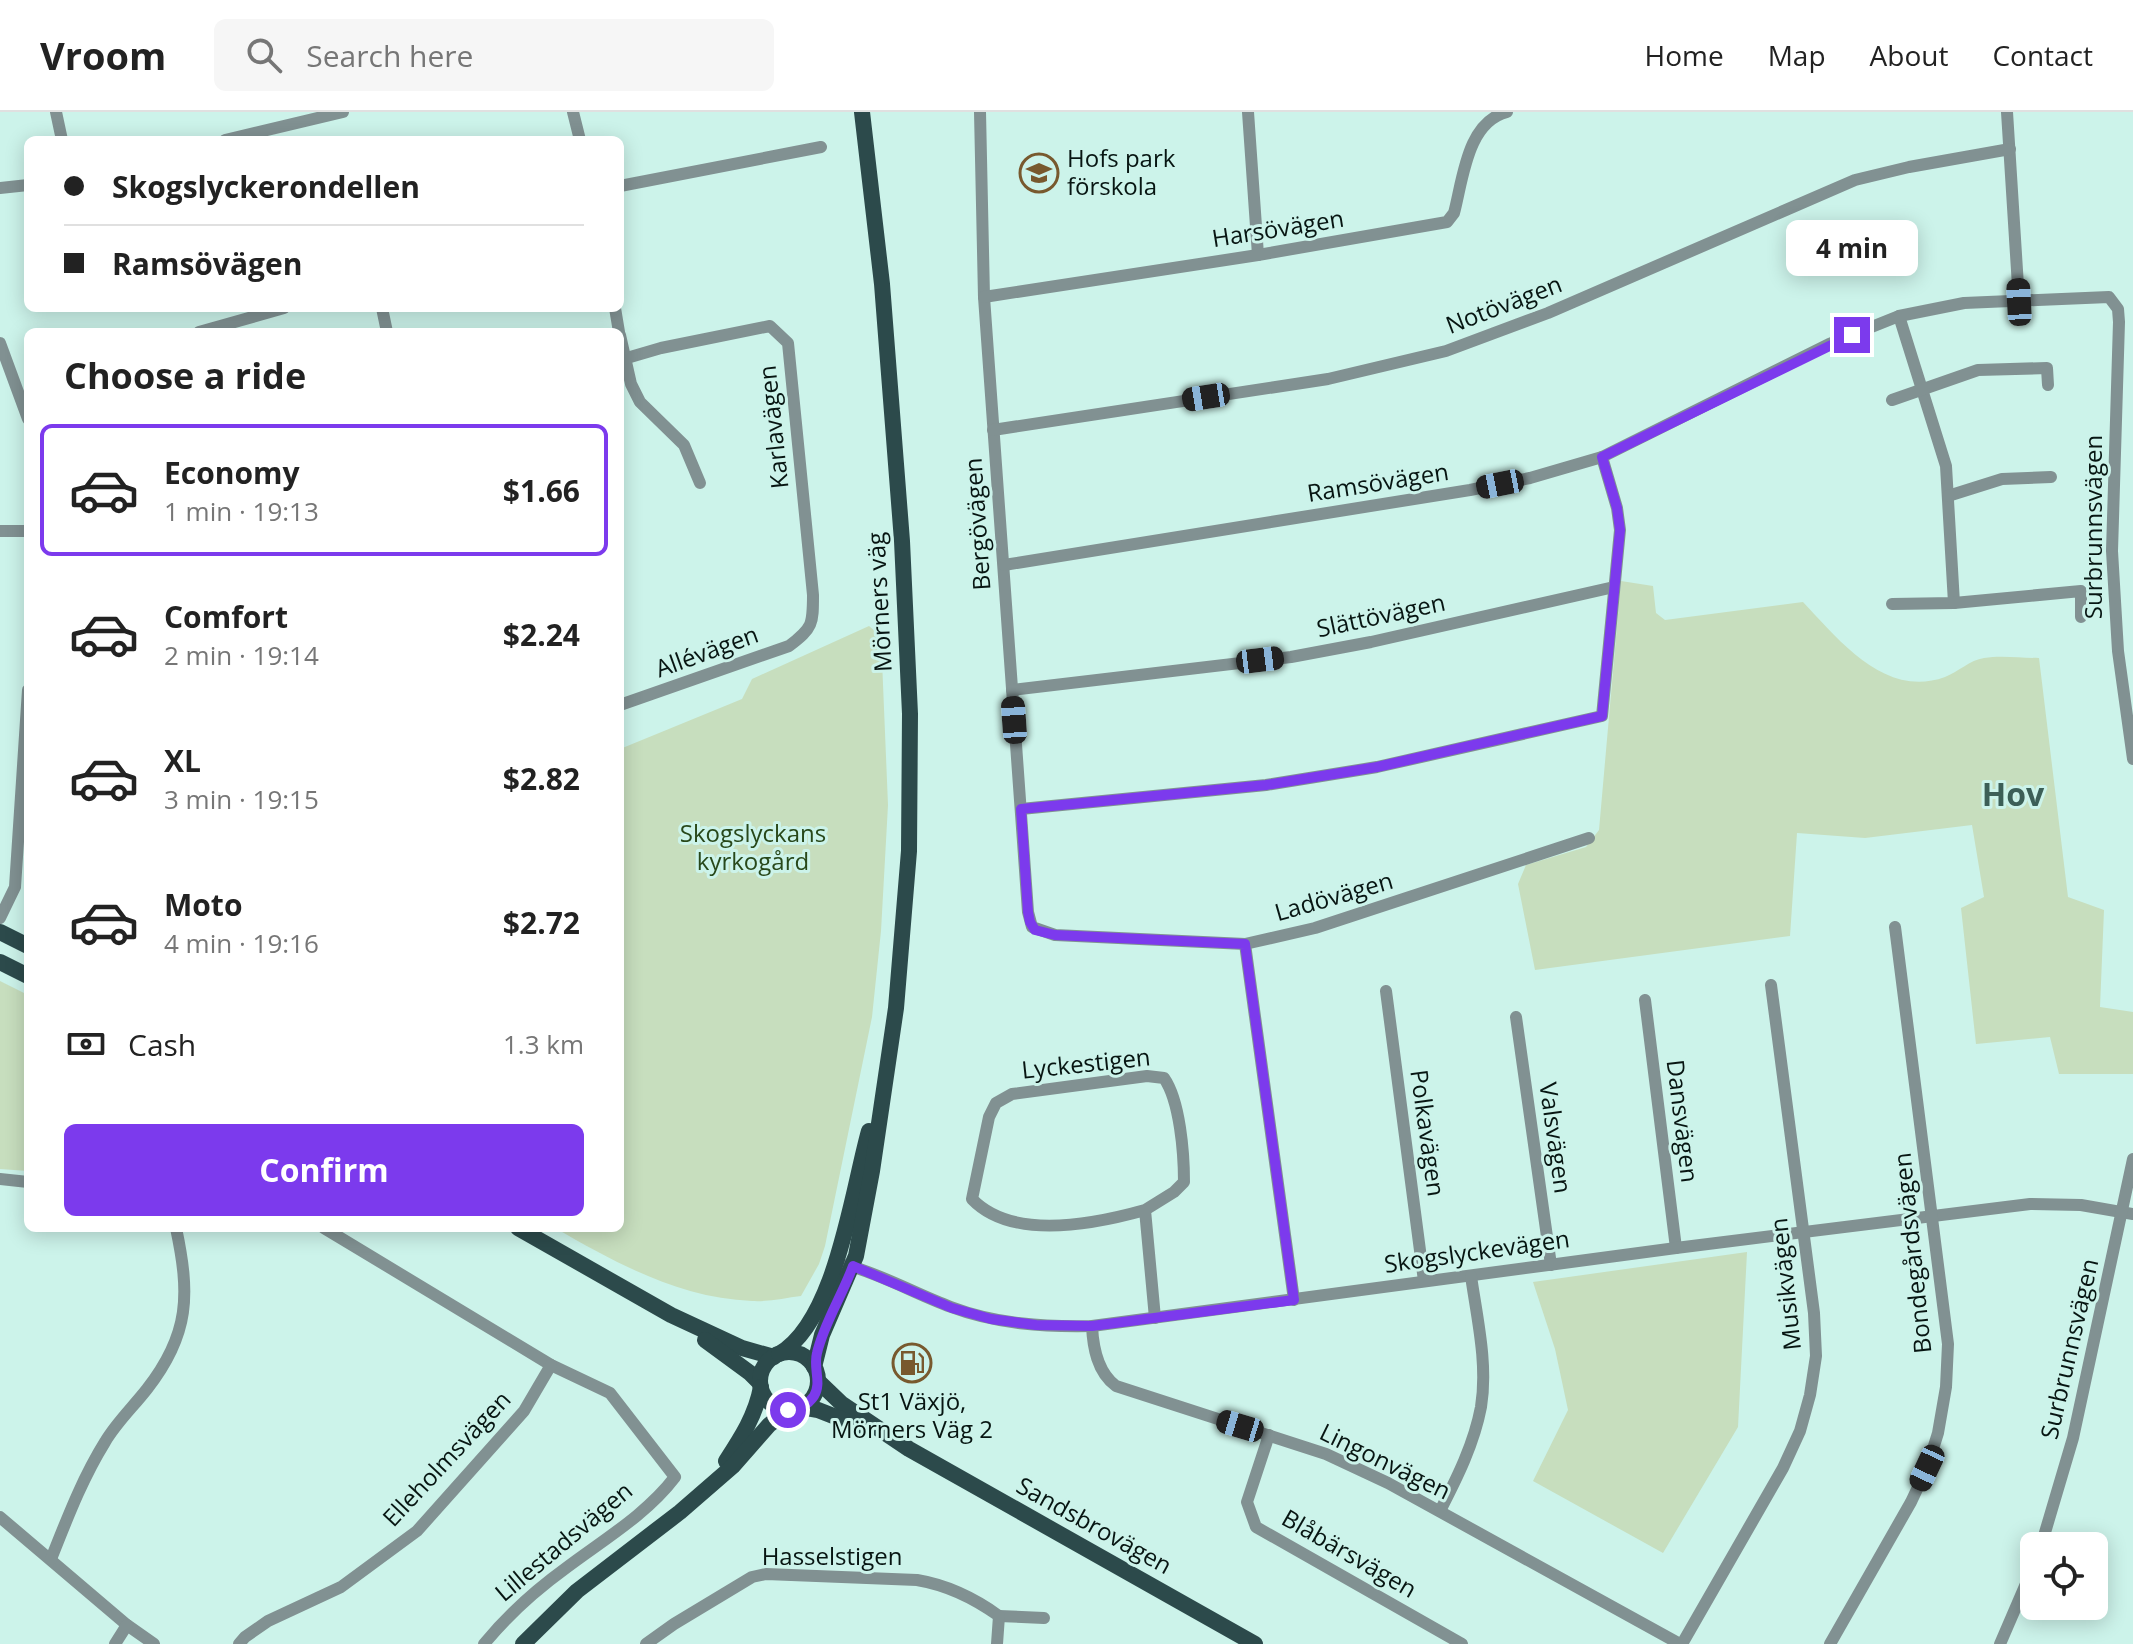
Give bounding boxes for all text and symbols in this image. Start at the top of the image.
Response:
search box [214,19,774,91]
text: Vroom [40,29,166,81]
icon: search [242,33,286,77]
text: Search here [306,35,473,76]
text: Home [1645,36,1724,74]
text: Map [1768,36,1826,74]
text: About [1870,36,1948,74]
text: Contact [1992,36,2093,74]
place label: Hofs park förskola [1067,141,1176,202]
school or university icon: Hofs park förskola [1018,152,1060,194]
text: Skogslyckerondellen [112,166,420,207]
street label: Harsövägen [1209,201,1346,254]
callout: 4 min [1786,219,1918,275]
text: 4 min [1816,230,1888,266]
text: Ramsövägen [112,243,302,284]
street label: Notövägen [1441,266,1566,341]
car [2006,277,2032,327]
route end [1834,317,1870,353]
text: Choose a ride [64,351,306,400]
street label: Karlavägen [750,364,795,490]
car [1180,381,1232,413]
street label: Surbrunnsvägen [2076,435,2109,619]
text: Economy [164,452,300,493]
icon: car [68,454,140,526]
street label: Ramsövägen [1305,454,1451,509]
street label: Bergövägen [955,457,998,592]
car [1474,468,1526,500]
text: $1.66 [503,470,580,511]
text: 1 min · 19:13 [164,493,319,529]
street label: Mörners väg [858,531,899,673]
street label: Slättövägen [1313,585,1448,644]
text: Comfort [164,596,288,637]
icon: car [68,598,140,670]
text: $2.24 [503,614,580,655]
street label: Allévägen [650,617,763,684]
text: 2 min · 19:14 [164,637,319,673]
car [1235,645,1285,675]
car [1000,695,1028,745]
text: XL [164,740,201,781]
icon: car [68,742,140,814]
text: $2.82 [503,758,580,799]
district label: Hov [1982,772,2045,815]
text: 3 min · 19:15 [164,781,319,817]
park label: Skogslyckans kyrkogård [680,816,826,877]
street label: Ladövägen [1271,863,1397,928]
text: Moto [164,884,242,925]
icon: car [68,886,140,958]
text: $2.72 [503,902,580,943]
text: 4 min · 19:16 [164,925,319,961]
icon: cash [64,1022,108,1066]
text: Cash [128,1024,196,1065]
text: 1.3 km [503,1026,584,1062]
street label: Lyckestigen [1020,1039,1152,1086]
street label: Dansvägen [1660,1058,1707,1184]
street label: Polkavägen [1403,1067,1454,1198]
street label: Valsvägen [1532,1080,1581,1195]
button: Confirm [64,1124,584,1216]
street label: Bondegårdsvägen [1885,1151,1938,1355]
street label: Musikvägen [1761,1216,1808,1352]
street label: Skogslyckevägen [1382,1221,1572,1280]
street label: Surbrunnsvägen [2032,1255,2105,1442]
fuel station icon: St1 Växjö, Mörners Väg 2 [891,1342,933,1384]
street label: Elleholmsvägen [374,1383,517,1533]
place label: St1 Växjö, Mörners Väg 2 [831,1384,993,1445]
route start [770,1392,806,1428]
car [1214,1408,1266,1444]
street label: Lingonvägen [1315,1415,1457,1507]
car [1906,1441,1948,1495]
street label: Sandsbrovägen [1011,1468,1178,1581]
street label: Lillestadsvägen [487,1474,639,1608]
street label: Blåbärsvägen [1276,1501,1423,1605]
map controls [2020,1532,2108,1620]
button: locate [2020,1532,2108,1620]
street label: Hasselstigen [762,1539,902,1572]

